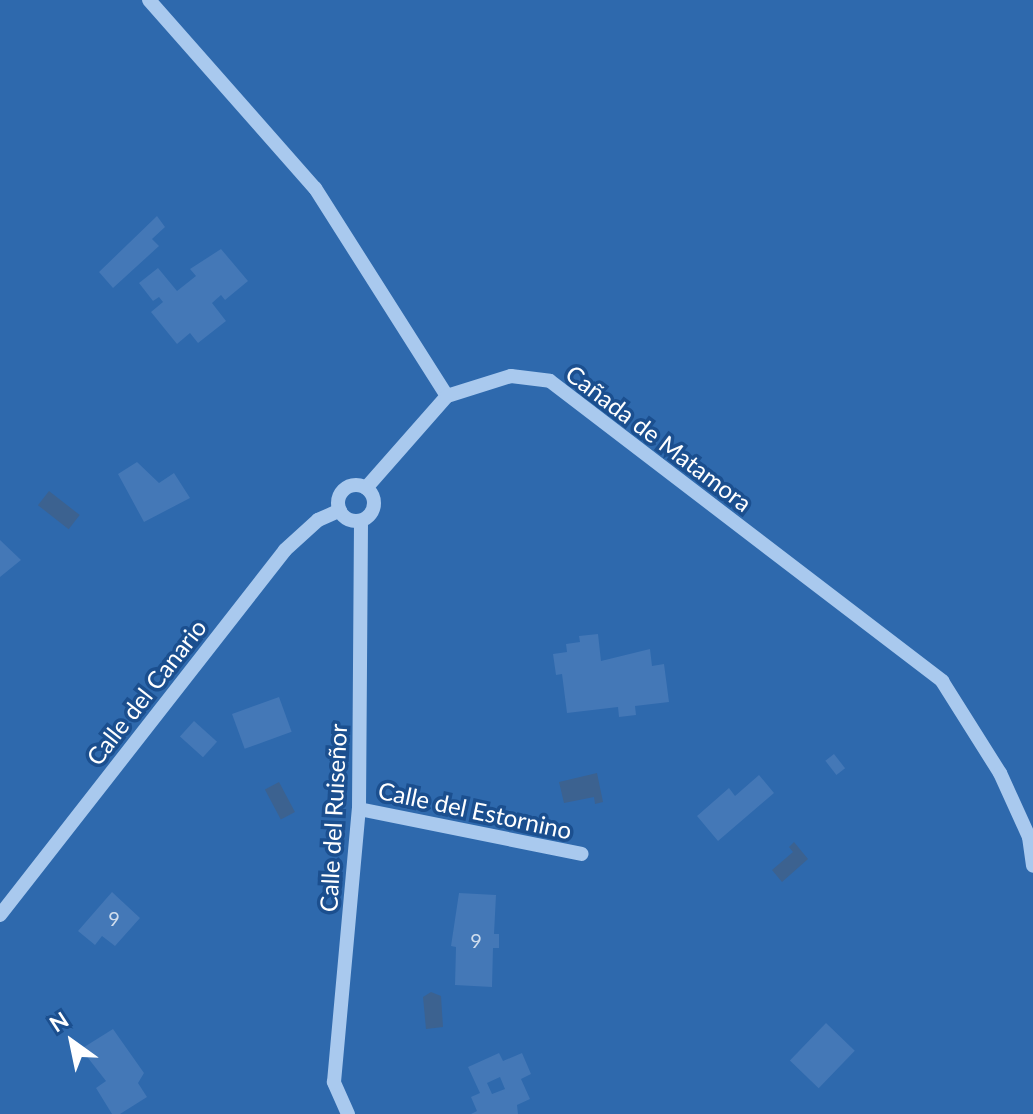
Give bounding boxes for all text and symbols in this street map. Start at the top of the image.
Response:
street label: Cañada de Matamora [560,359,758,517]
street label: Calle del Canario [80,613,212,771]
street label: Calle del Ruiseñor [314,723,352,913]
street label: Calle del Estornino [376,775,574,845]
house number: 9 [108,906,120,930]
house number: 9 [470,928,482,952]
north arrow [32,1002,112,1082]
text: N [44,1006,73,1037]

